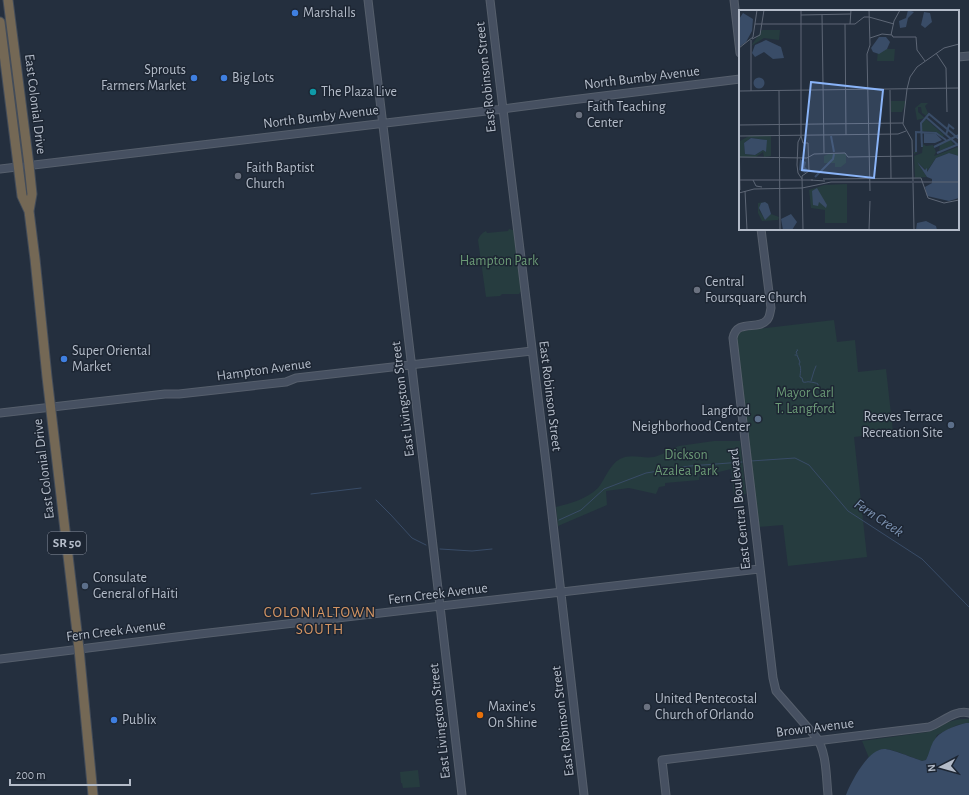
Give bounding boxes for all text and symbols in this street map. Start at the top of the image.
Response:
place label: Marshalls [303,6,356,20]
marker: Marshalls [290,8,300,18]
inset map [739,10,959,230]
street label: East Robinson Street [473,20,499,133]
street label: East Colonial Drive [22,53,48,155]
place label: Sprouts Farmers Market [101,63,187,93]
street label: North Bumby Avenue [583,64,701,92]
place label: Big Lots [232,71,274,85]
marker: Sprouts Farmers Market [189,73,199,83]
marker: Big Lots [219,73,229,83]
place label: The Plaza Live [321,85,397,99]
marker: The Plaza Live [308,87,318,97]
place label: Faith Teaching Center [587,100,666,130]
street label: North Bumby Avenue [262,103,380,131]
marker: Faith Teaching Center [574,110,584,120]
place label: Faith Baptist Church [246,161,315,191]
marker: Faith Baptist Church [233,171,243,181]
park label: Hampton Park [460,254,539,268]
place label: Central Foursquare Church [705,275,807,305]
marker: Central Foursquare Church [692,285,702,295]
street label: East Livingston Street [389,340,417,457]
street label: East Robinson Street [536,340,564,453]
place label: Super Oriental Market [72,344,151,374]
marker: Super Oriental Market [59,354,69,364]
street label: Hampton Avenue [216,356,312,384]
park label: Mayor Carl T. Langford [775,386,835,416]
place label: Langford Neighborhood Center [632,404,750,434]
place label: Reeves Terrace Recreation Site [862,410,943,440]
marker: Langford Neighborhood Center [753,414,763,424]
street label: East Colonial Drive [31,418,57,520]
marker: Reeves Terrace Recreation Site [946,420,956,430]
park label: Dickson Azalea Park [654,448,718,478]
street label: East Central Boulevard [727,448,753,570]
water label: Fern Creek [852,496,906,540]
road number: SR 50 [48,532,86,554]
place label: Consulate General of Haïti [93,571,178,601]
marker: Consulate General of Haïti [80,581,90,591]
street label: Fern Creek Avenue [388,581,488,607]
district label: COLONIALTOWN SOUTH [264,605,376,637]
street label: Fern Creek Avenue [66,618,166,644]
street label: East Livingston Street [427,662,453,779]
street label: East Robinson Street [549,664,577,777]
place label: United Pentecostal Church of Orlando [655,692,757,722]
place label: Maxine's On Shine [488,700,537,730]
marker: United Pentecostal Church of Orlando [642,702,652,712]
marker: Maxine's On Shine [475,710,485,720]
place label: Publix [122,713,156,727]
marker: Publix [109,715,119,725]
street label: Brown Avenue [775,716,855,740]
north arrow [921,747,961,787]
scale bar [10,761,130,787]
text: N [926,764,937,772]
text: 200 m [16,769,46,781]

